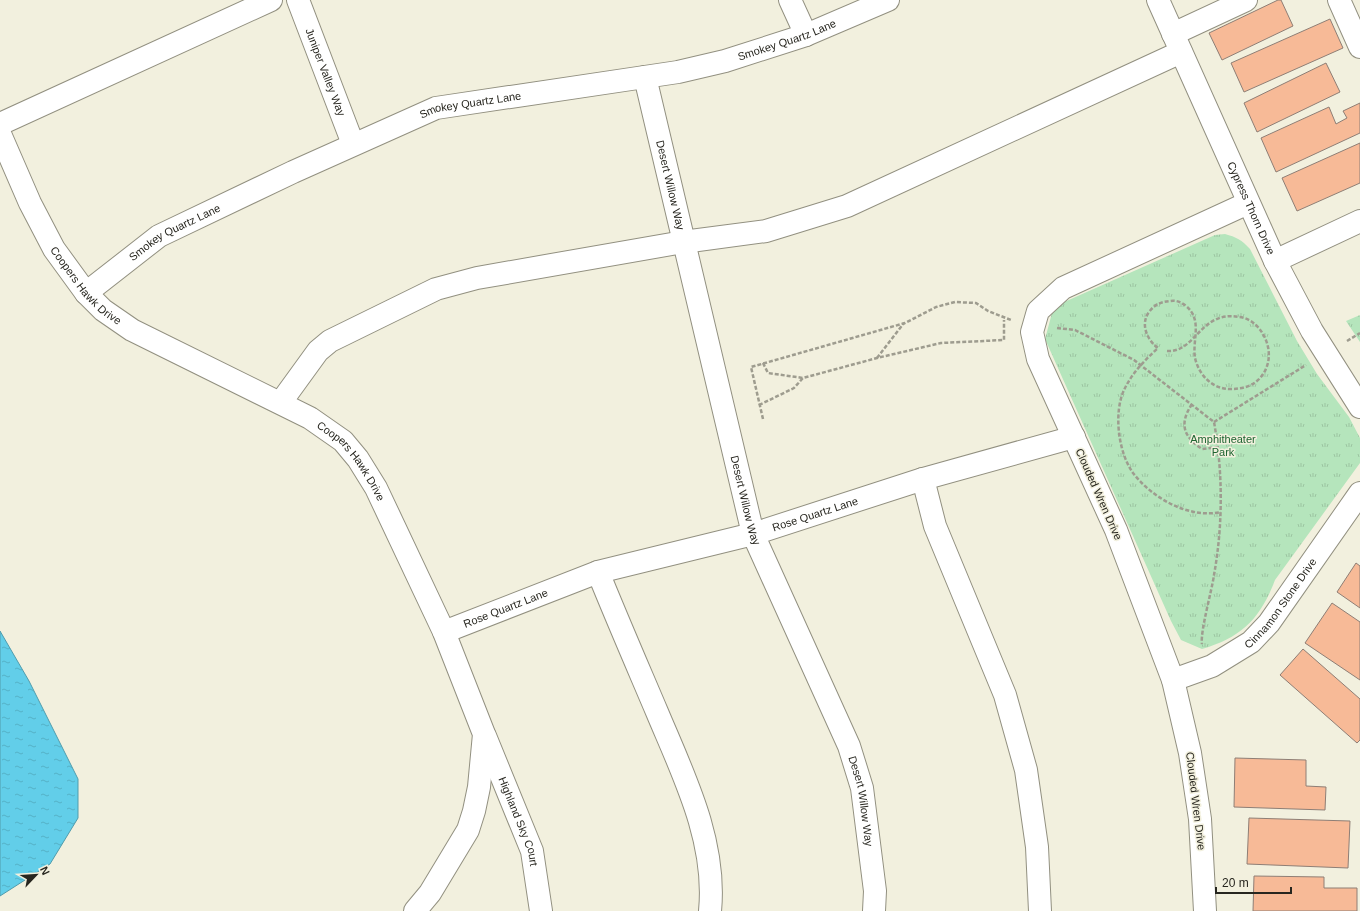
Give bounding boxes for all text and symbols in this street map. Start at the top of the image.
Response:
street label: Smokey Quartz Lane [736,17,838,63]
street label: Juniper Valley Way [303,26,348,118]
street label: Smokey Quartz Lane [418,89,522,121]
street label: Desert Willow Way [654,139,687,232]
street label: Cypress Thorn Drive [1225,160,1277,256]
street label: Smokey Quartz Lane [127,202,222,263]
street label: Coopers Hawk Drive [48,244,124,327]
street label: Coopers Hawk Drive [315,419,387,503]
park label: Amphitheater Park [1190,433,1256,458]
street label: Clouded Wren Drive [1073,446,1125,542]
street label: Desert Willow Way [729,454,763,547]
street label: Rose Quartz Lane [771,494,859,533]
street label: Cinnamon Stone Drive [1242,556,1319,651]
street label: Rose Quartz Lane [462,586,549,630]
street label: Clouded Wren Drive [1184,751,1208,851]
street label: Desert Willow Way [846,754,875,848]
street label: Highland Sky Court [496,775,540,867]
north arrow [16,855,56,895]
text: N [38,865,52,877]
scale bar [1216,869,1291,895]
text: 20 m [1222,876,1249,890]

